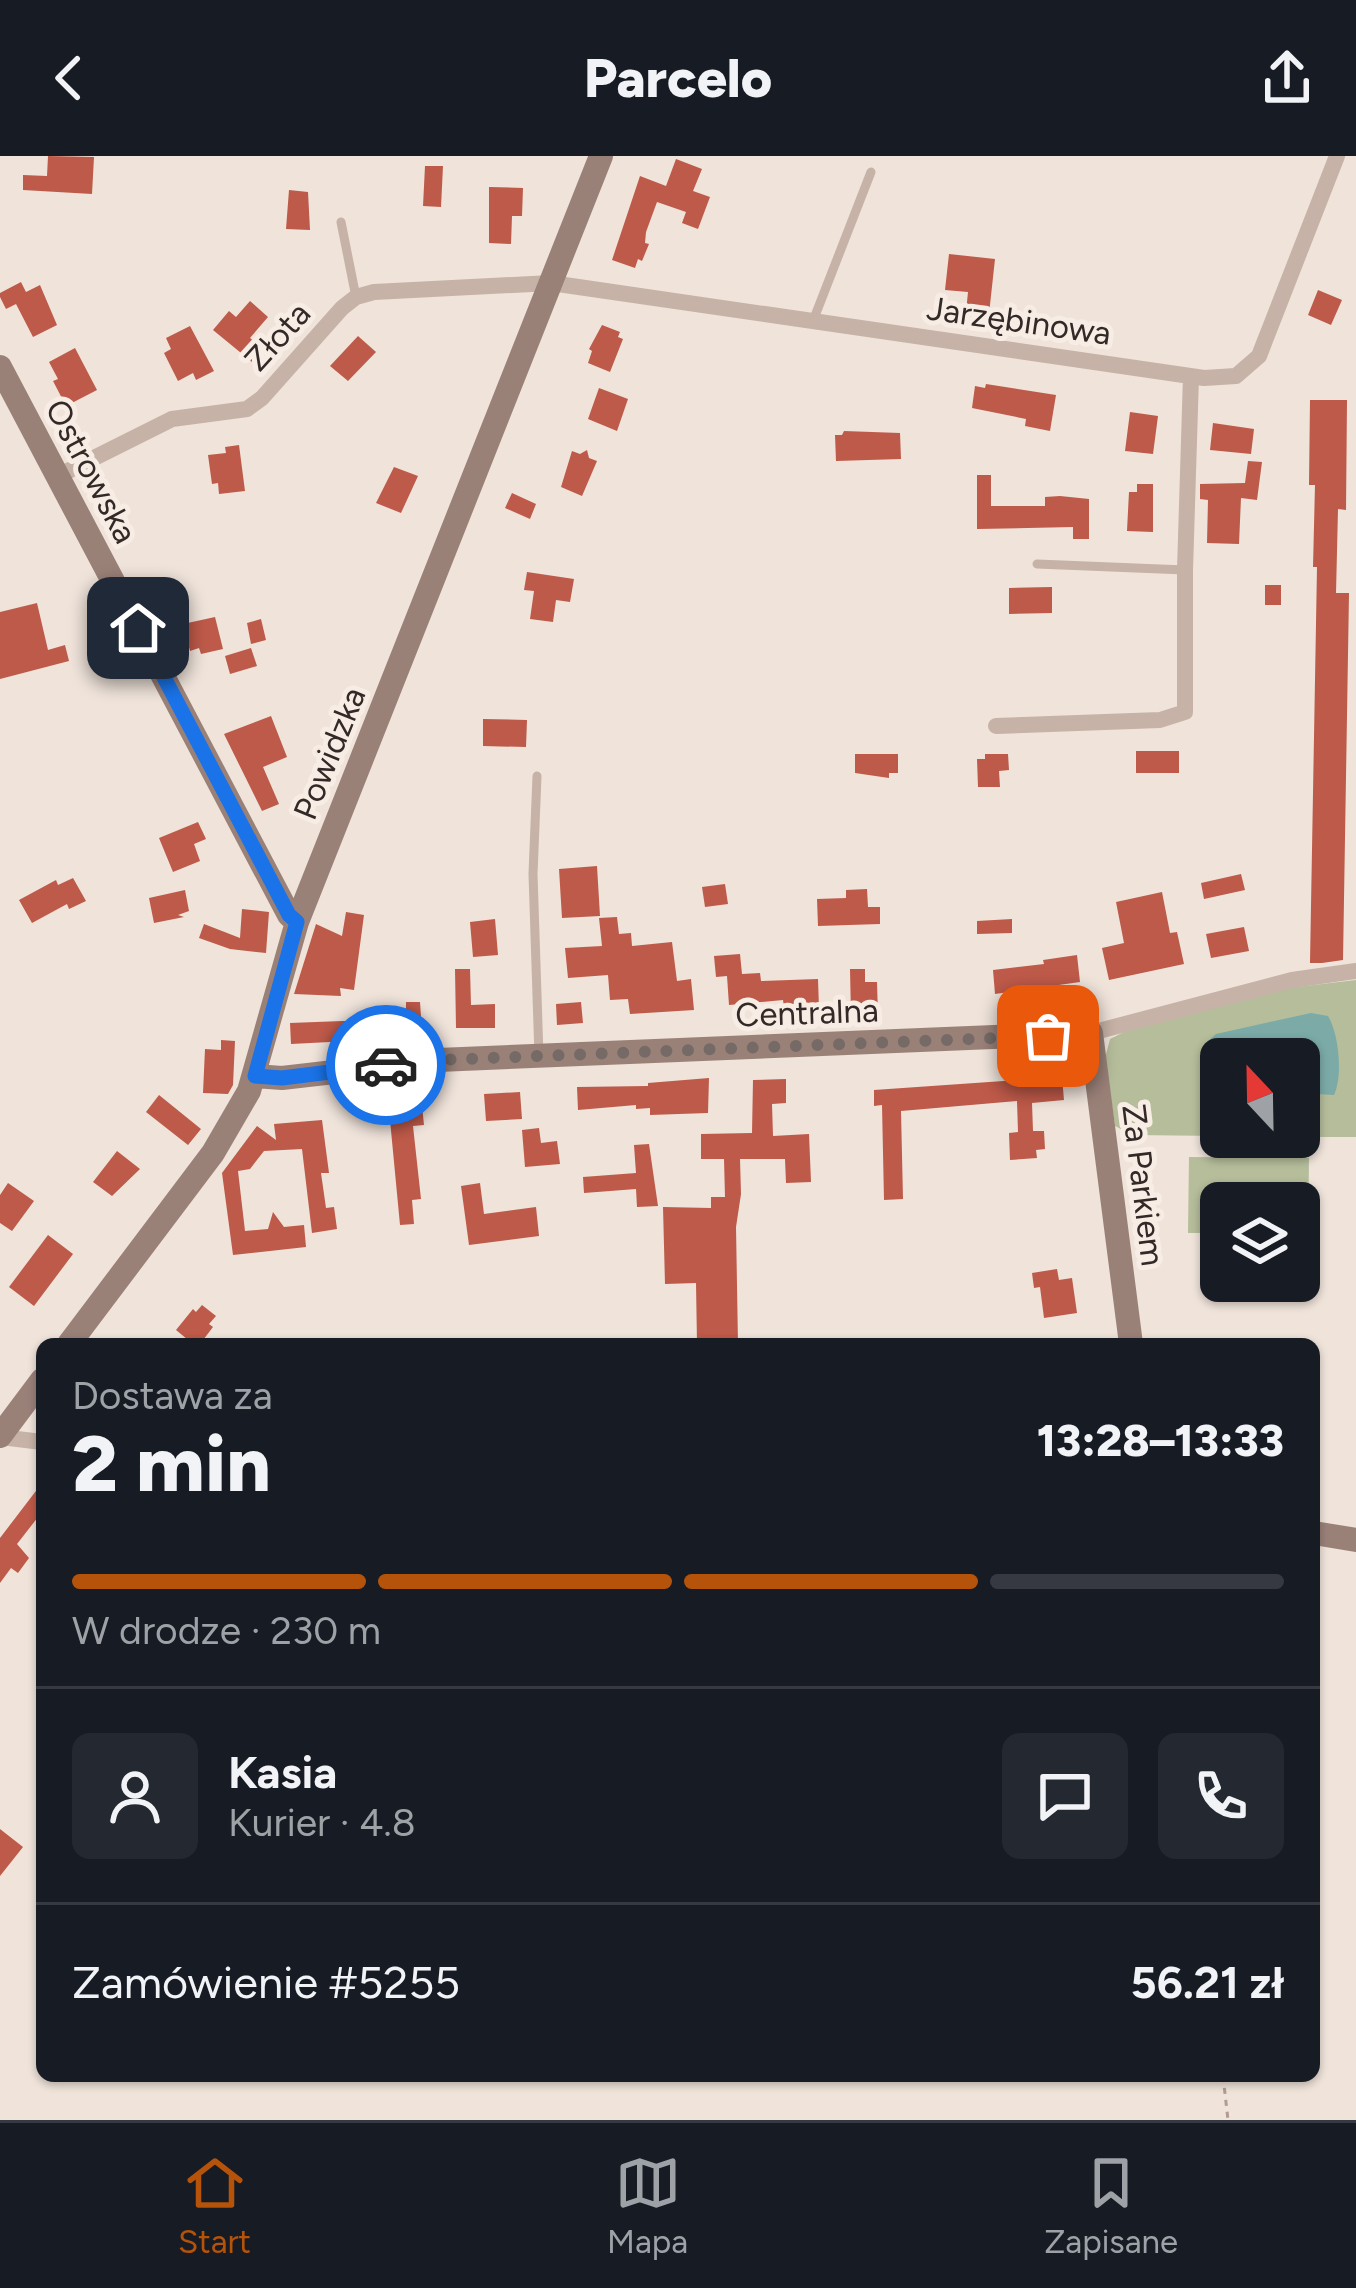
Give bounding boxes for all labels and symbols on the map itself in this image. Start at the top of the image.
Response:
street label: Jarzębinowa [924,288,1114,353]
street label: Złota [237,294,318,379]
street label: Ostrowska [37,393,146,550]
pin [87,577,189,679]
street label: Powidzka [285,681,374,825]
pin [997,985,1099,1087]
street label: Centralna [735,991,879,1034]
courier [326,1005,446,1125]
north arrow [1200,1038,1320,1158]
street label: Za Parkiem [1114,1102,1173,1268]

